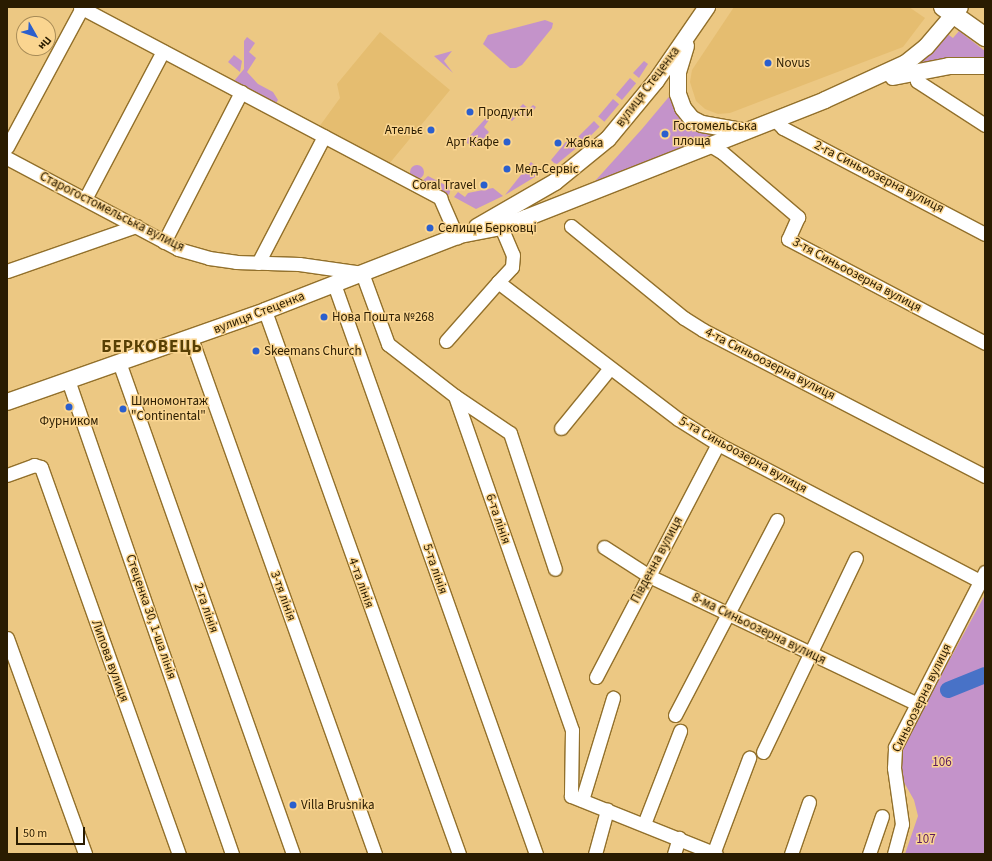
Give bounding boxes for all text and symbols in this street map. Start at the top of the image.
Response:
north arrow [16,16,56,56]
text: Пн [35,33,55,53]
street label: вулиця Стеценка [613,44,683,130]
place label: Novus [776,55,810,71]
marker: Novus [763,58,773,68]
place label: Продукти [478,104,533,120]
marker: Продукти [465,107,475,117]
place label: Гостомельська площа [673,119,757,150]
place label: Ательє [385,122,423,138]
marker: Ательє [426,125,436,135]
marker: Гостомельська площа [660,129,670,139]
place label: Арт Кафе [446,134,499,150]
place label: Жабка [566,135,603,151]
marker: Арт Кафе [502,137,512,147]
street label: 2-га Синьоозерна вулиця [811,137,947,217]
marker: Жабка [553,138,563,148]
place label: Мед-Сервіс [515,161,579,177]
marker: Мед-Сервіс [502,164,512,174]
street label: Старогостомельська вулиця [37,169,187,255]
place label: Coral Travel [412,177,476,193]
marker: Coral Travel [479,180,489,190]
place label: Селище Берковці [438,220,537,236]
marker: Селище Берковці [425,223,435,233]
street label: 3-тя Синьоозерна вулиця [790,234,924,316]
street label: вулиця Стеценка [211,288,307,338]
place label: Нова Пошта №268 [332,309,434,325]
marker: Нова Пошта №268 [319,312,329,322]
street label: 4-та Синьоозерна вулиця [702,324,838,404]
district label: БЕРКОВЕЦЬ [101,338,203,358]
place label: Skeemans Church [264,343,361,359]
marker: Skeemans Church [251,346,261,356]
place label: Шиномонтаж "Continental" [131,394,208,425]
marker: Фурником [64,402,74,412]
marker: Шиномонтаж "Continental" [118,404,128,414]
place label: Фурником [40,413,98,429]
street label: 5-та Синьоозерна вулиця [676,413,810,497]
street label: 6-та лінія [482,492,514,546]
street label: Південна вулиця [628,514,686,606]
street label: 5-та лінія [419,542,451,596]
street label: Стеценка 30, 1-ша лінія [122,552,180,682]
street label: 4-та лінія [345,556,377,610]
street label: 3-тя лінія [267,569,299,623]
street label: 2-га лінія [190,581,222,635]
street label: 8-ма Синьоозерна вулиця [690,590,828,668]
street label: Липова вулиця [88,618,132,704]
street label: Синьоозерна вулиця [889,641,955,755]
park label: 106 [932,754,952,770]
place label: Villa Brusnika [301,797,375,813]
marker: Villa Brusnika [288,800,298,810]
scale bar [18,819,87,845]
text: 50 m [23,825,47,842]
park label: 107 [916,831,936,847]

